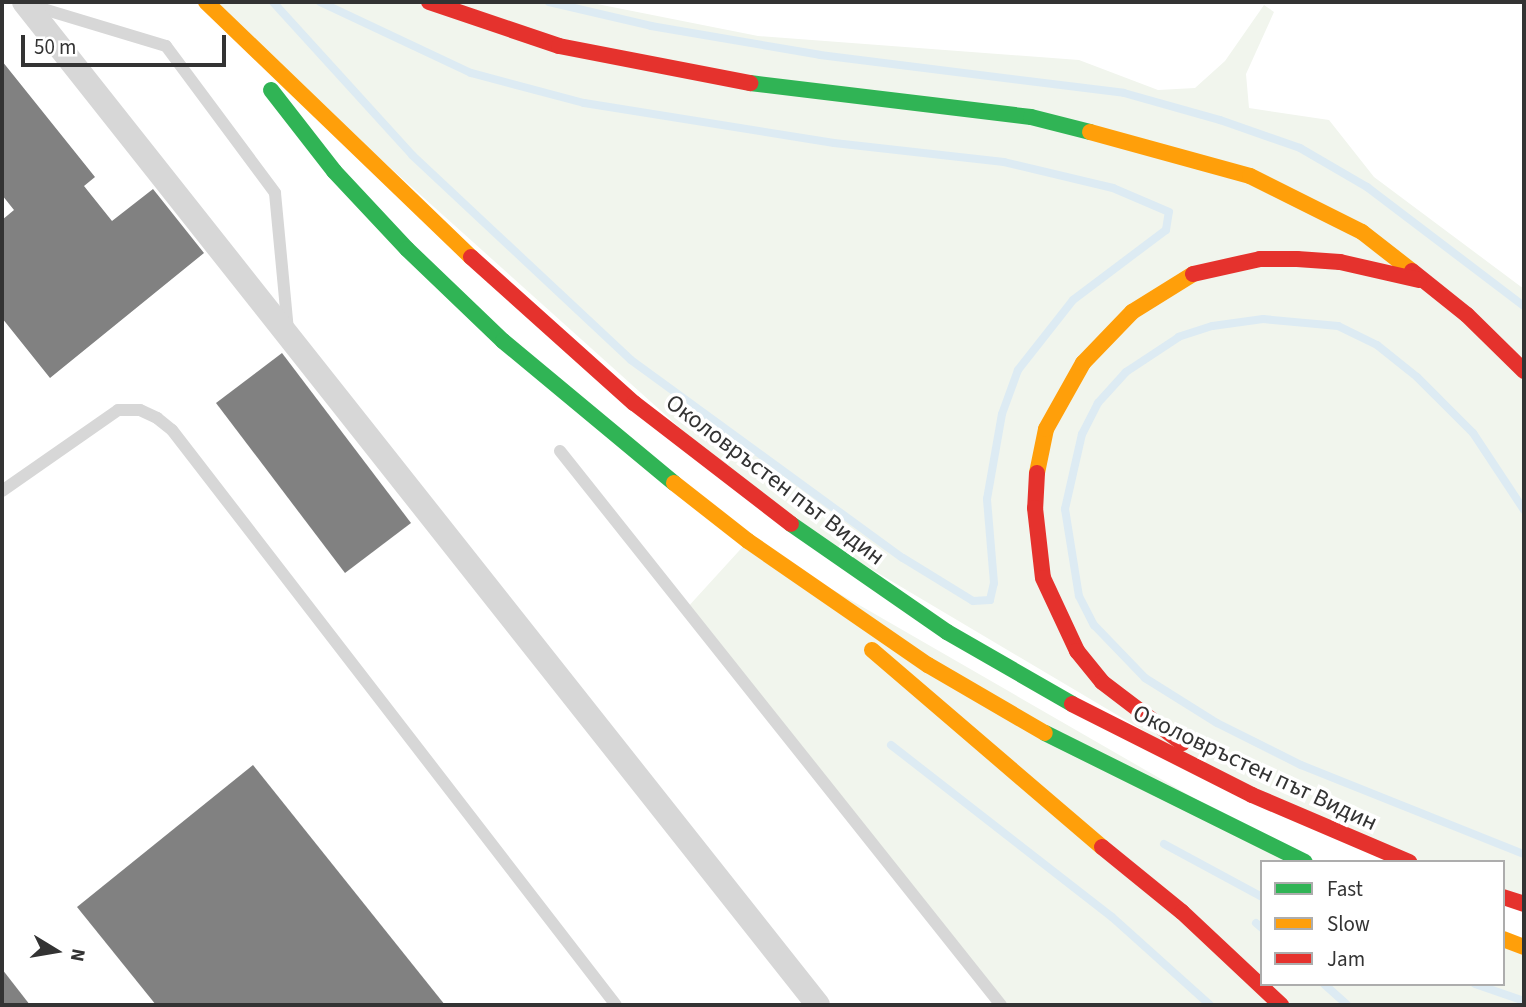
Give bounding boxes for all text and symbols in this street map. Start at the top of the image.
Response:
scale bar [24,21,229,65]
text: 50 m [34,32,76,62]
street label: Околовръстен път Видин [660,388,890,572]
street label: Околовръстен път Видин [1128,699,1382,837]
legend [1260,860,1505,986]
text: Fast [1327,874,1363,904]
text: Slow [1327,909,1370,939]
north arrow [21,916,91,986]
text: Jam [1327,944,1365,974]
text: N [63,946,92,964]

